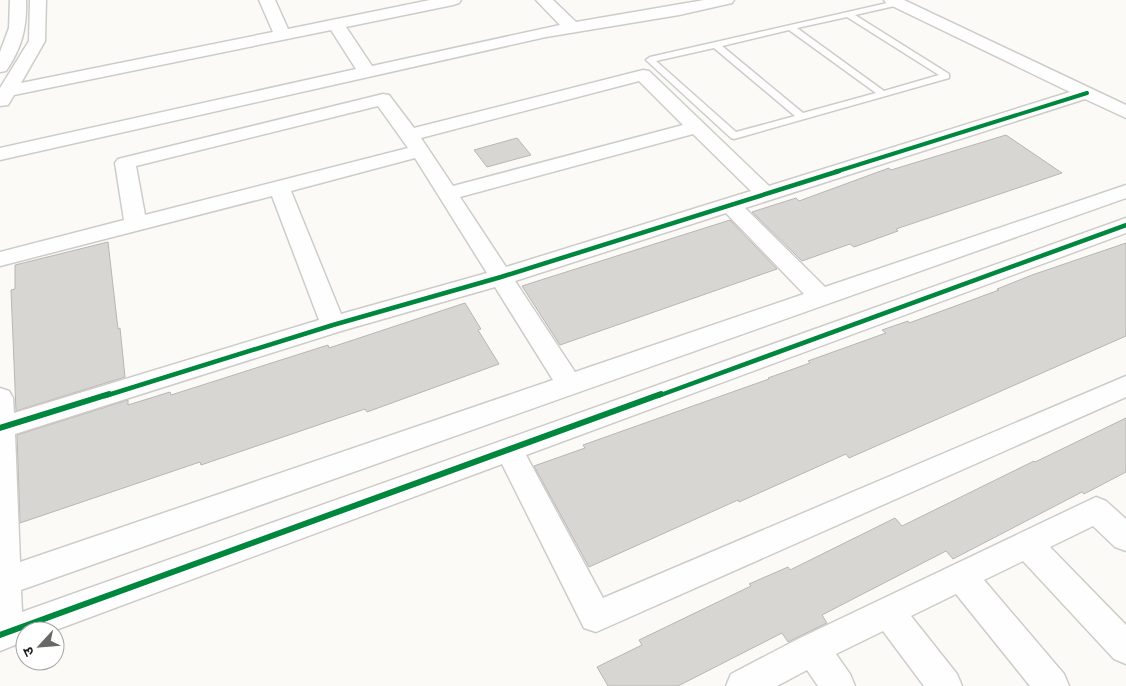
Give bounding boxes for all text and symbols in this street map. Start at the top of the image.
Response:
north arrow [15,621,65,671]
text: उ [18,644,37,659]

